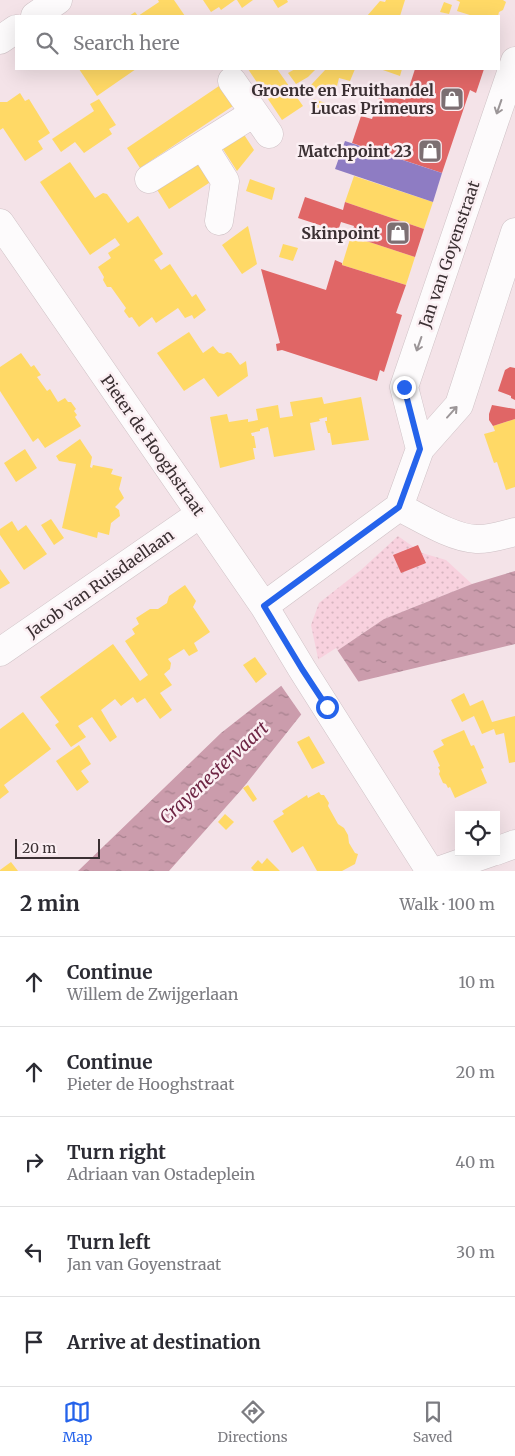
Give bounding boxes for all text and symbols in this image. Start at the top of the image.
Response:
search box [15,15,500,70]
icon: search [33,29,61,57]
text: Search here [73,31,180,55]
place label: Groente en Fruithandel Lucas Primeurs [251,80,434,118]
shop icon: Groente en Fruithandel Lucas Primeurs [439,86,465,112]
one-way arrow [494,99,503,114]
shop icon: Matchpoint 23 [417,138,443,164]
place label: Matchpoint 23 [298,141,412,161]
street label: Jan van Goyenstraat [414,177,484,331]
shop icon: Skinpoint [385,220,411,246]
place label: Skinpoint [301,223,381,243]
one-way arrow [414,335,423,351]
street label: Pieter de Hooghstraat [97,371,210,520]
route end [393,376,416,399]
one-way arrow [447,406,458,419]
street label: Jacob van Ruisdaellaan [22,524,178,642]
route start [316,696,339,719]
water label: Crayenestervaart [154,716,274,829]
map controls [455,811,500,856]
button: locate [455,811,500,856]
scale bar [15,836,100,859]
text: 20 m [22,839,56,857]
text: 2 min [20,890,80,917]
text: Walk · 100 m [400,894,495,914]
text: Continue [67,960,153,984]
icon: ahead [20,968,48,996]
text: 10 m [458,972,495,992]
text: Willem de Zwijgerlaan [67,984,238,1004]
text: Continue [67,1050,153,1074]
icon: ahead [20,1058,48,1086]
text: 20 m [456,1062,495,1082]
text: Pieter de Hooghstraat [67,1074,234,1094]
text: Turn right [67,1140,166,1164]
icon: right [20,1148,48,1176]
text: 40 m [455,1152,495,1172]
text: Adriaan van Ostadeplein [67,1164,255,1184]
text: Turn left [67,1230,151,1254]
icon: left [20,1238,48,1266]
text: 30 m [456,1242,495,1262]
text: Jan van Goyenstraat [67,1254,221,1274]
icon: arrive [20,1328,48,1356]
text: Arrive at destination [67,1330,261,1354]
tab: Map [63,1398,92,1446]
tab: Directions [218,1398,288,1446]
tab: Saved [413,1398,452,1446]

